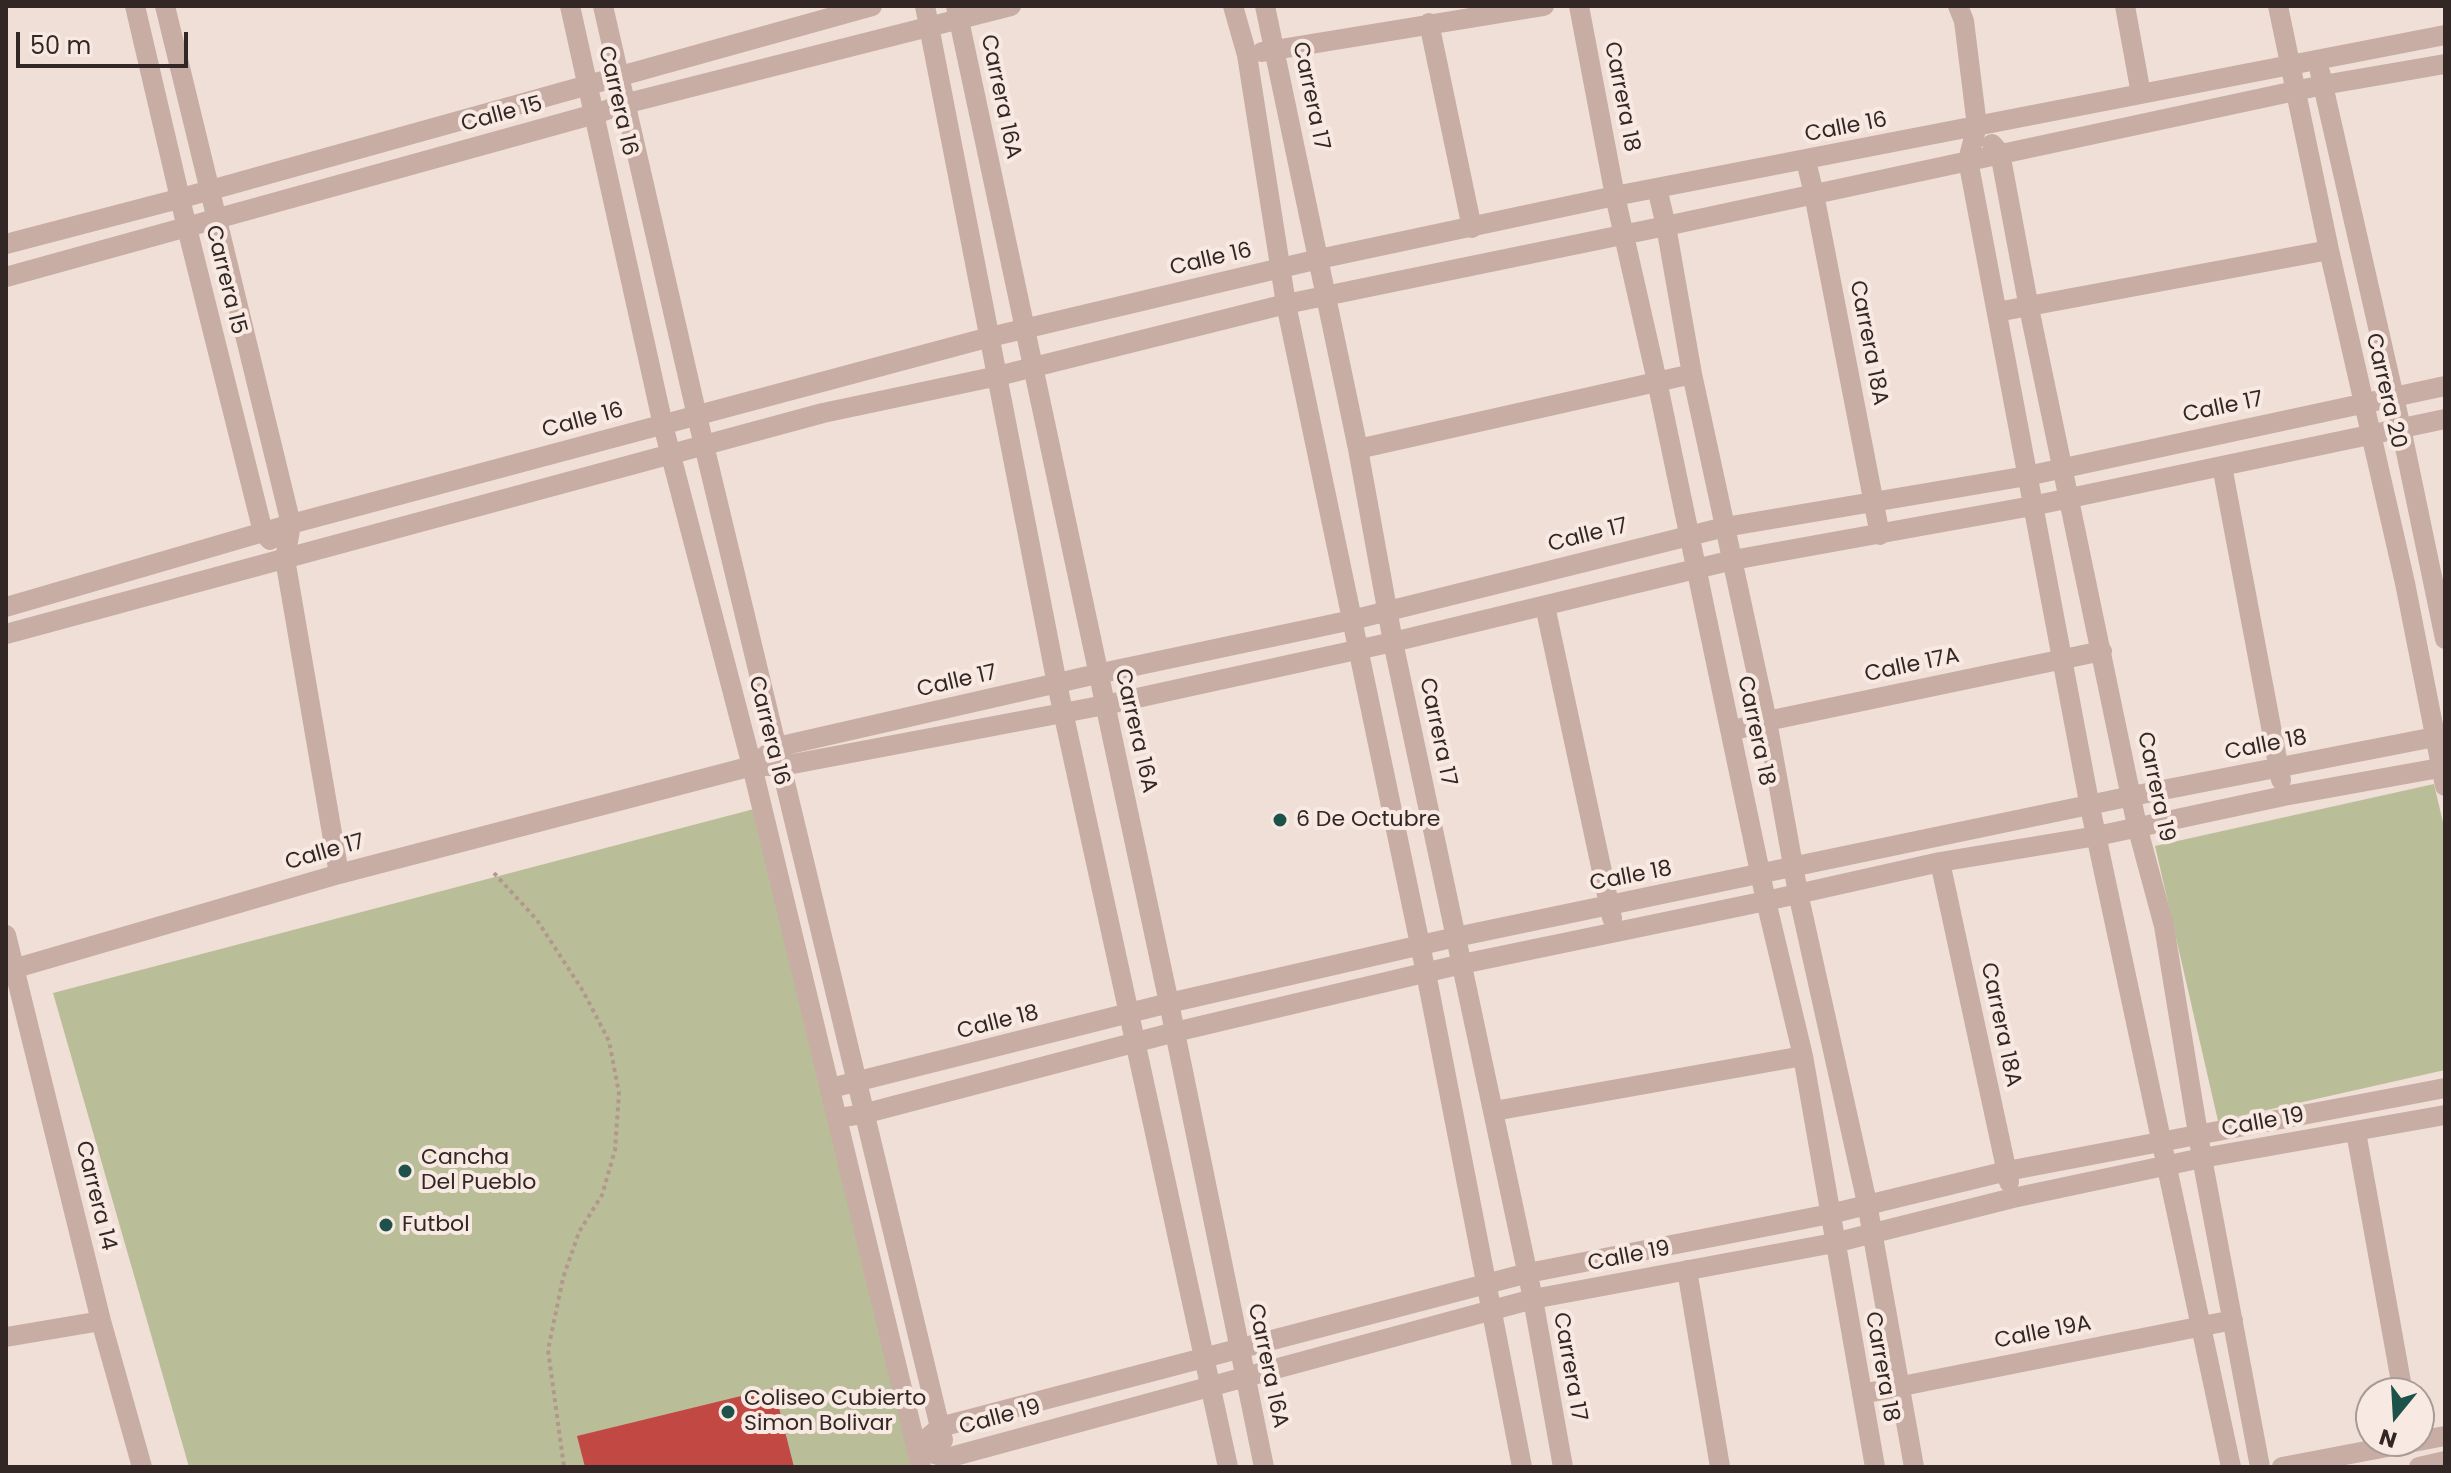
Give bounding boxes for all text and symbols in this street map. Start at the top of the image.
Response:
scale bar [20,16,192,66]
text: 50 m [30,29,91,62]
street label: Carrera 16A [974,32,1026,162]
street label: Carrera 17 [1286,40,1334,152]
street label: Carrera 18 [1597,40,1645,154]
street label: Carrera 16 [592,44,642,158]
street label: Calle 15 [458,92,546,138]
street label: Calle 16 [1803,107,1889,149]
street label: Carrera 15 [199,223,251,337]
street label: Calle 16 [1167,238,1255,282]
street label: Carrera 18A [1843,278,1893,408]
street label: Carrera 20 [2359,331,2411,451]
street label: Calle 17 [2181,387,2265,429]
street label: Calle 16 [539,397,627,445]
street label: Calle 17 [1545,513,1631,559]
street label: Calle 17A [1862,643,1962,689]
street label: Calle 17 [914,660,1000,704]
street label: Carrera 16A [1108,666,1162,796]
street label: Carrera 16 [742,674,794,788]
street label: Carrera 18 [1730,674,1780,788]
street label: Carrera 17 [1413,676,1461,788]
street label: Calle 18 [2223,725,2309,767]
street label: Carrera 19 [2130,730,2180,844]
place label: 6 De Octubre [1296,807,1440,833]
marker: 6 De Octubre [1271,811,1289,829]
street label: Calle 17 [282,829,368,877]
street label: Calle 18 [1588,856,1674,898]
street label: Carrera 18A [1974,960,2026,1090]
street label: Calle 18 [954,1000,1042,1046]
street label: Calle 19 [2220,1103,2306,1143]
street label: Carrera 14 [69,1139,121,1253]
place label: Cancha Del Pueblo [421,1145,536,1196]
marker: Cancha Del Pueblo [396,1162,414,1180]
place label: Futbol [402,1212,470,1238]
marker: Futbol [377,1216,395,1234]
street label: Calle 19 [1586,1236,1672,1278]
street label: Carrera 16A [1241,1301,1293,1431]
street label: Carrera 18 [1858,1310,1904,1424]
street label: Carrera 17 [1546,1311,1592,1423]
street label: Calle 19A [1992,1311,2094,1355]
north arrow [2355,1377,2435,1457]
place label: Coliseo Cubierto Simon Bolivar [744,1386,926,1438]
street label: Calle 19 [956,1394,1044,1442]
marker: Coliseo Cubierto Simon Bolivar [719,1403,737,1421]
text: N [2375,1421,2401,1456]

